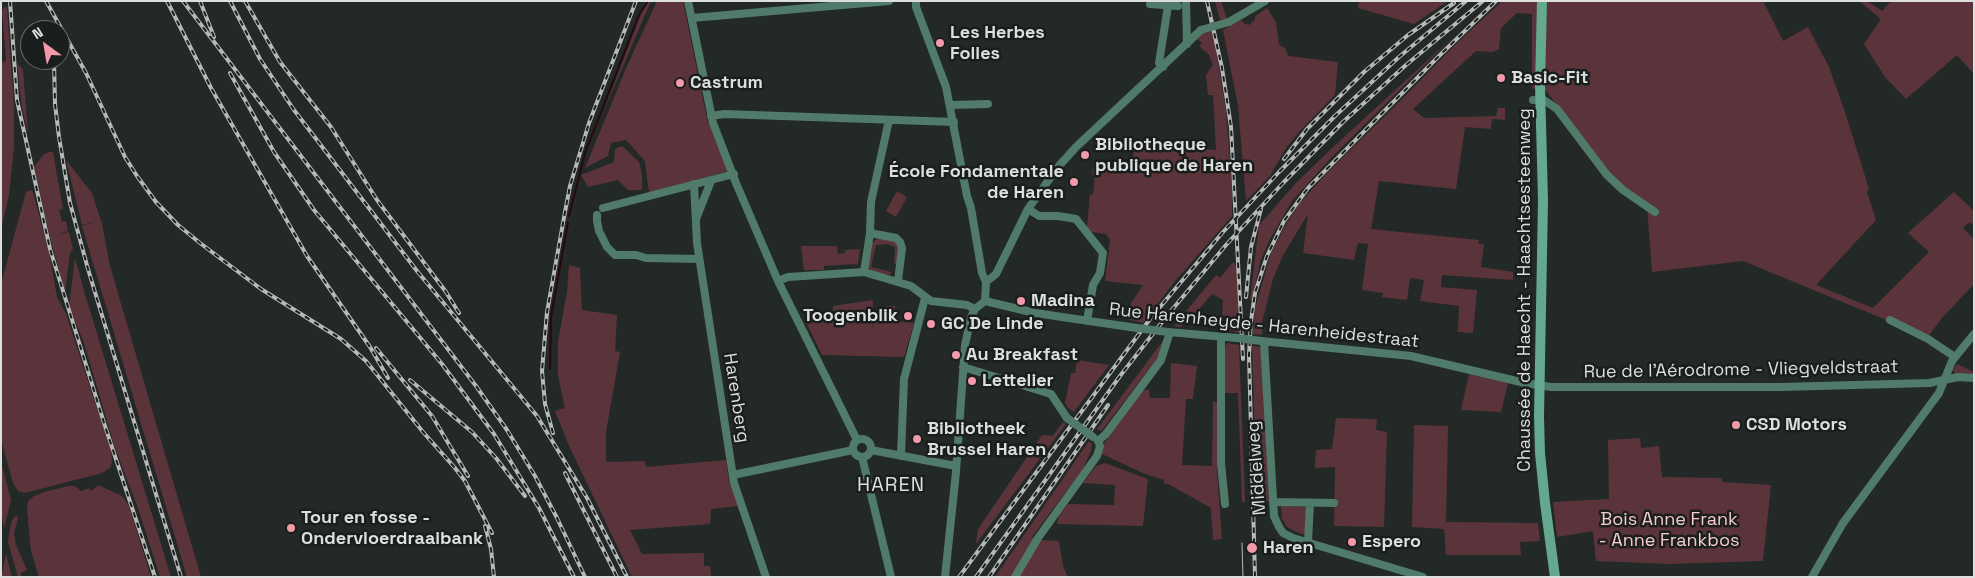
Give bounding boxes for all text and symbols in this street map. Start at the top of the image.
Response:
north arrow [20,20,70,70]
place label: Les Herbes Folles [950,22,1045,64]
text: N [29,23,46,43]
marker: Les Herbes Folles [934,37,946,49]
place label: Basic-Fit [1511,67,1588,89]
place label: Castrum [690,72,763,94]
marker: Basic-Fit [1495,72,1507,84]
marker: Castrum [674,77,686,89]
street label: Chaussée de Haecht - Haachtsesteenweg [1514,108,1536,472]
place label: Bibliotheque publique de Haren [1095,134,1253,176]
marker: Bibliotheque publique de Haren [1079,149,1091,161]
place label: École Fondamentale de Haren [889,161,1064,203]
marker: École Fondamentale de Haren [1068,176,1080,188]
place label: Madina [1031,290,1095,312]
marker: Madina [1015,295,1027,307]
street label: Rue Harenheyde - Harenheidestraat [1108,299,1420,353]
place label: Toogenblik [803,305,898,327]
marker: Toogenblik [902,310,914,322]
place label: GC De Linde [941,313,1044,335]
marker: GC De Linde [925,318,937,330]
place label: Au Breakfast [966,344,1078,366]
marker: Au Breakfast [950,349,962,361]
street label: Harenberg [718,352,754,444]
street label: Rue de l'Aérodrome - Vliegveldstraat [1583,356,1899,384]
place label: Lettelier [982,370,1054,392]
marker: Lettelier [966,375,978,387]
place label: CSD Motors [1746,414,1847,436]
place label: Bibliotheek Brussel Haren [927,418,1046,460]
marker: CSD Motors [1730,419,1742,431]
street label: Middelweg [1243,420,1271,516]
marker: Bibliotheek Brussel Haren [911,433,923,445]
district label: HAREN [856,474,926,498]
place label: Tour en fosse - Ondervloerdraaibank [301,507,483,550]
park label: Bois Anne Frank - Anne Frankbos [1599,509,1739,552]
marker: Tour en fosse - Ondervloerdraaibank [285,522,297,534]
place label: Espero [1362,531,1421,553]
marker: Espero [1346,536,1358,548]
place label: Haren [1263,537,1313,559]
marker: Haren [1245,541,1259,555]

